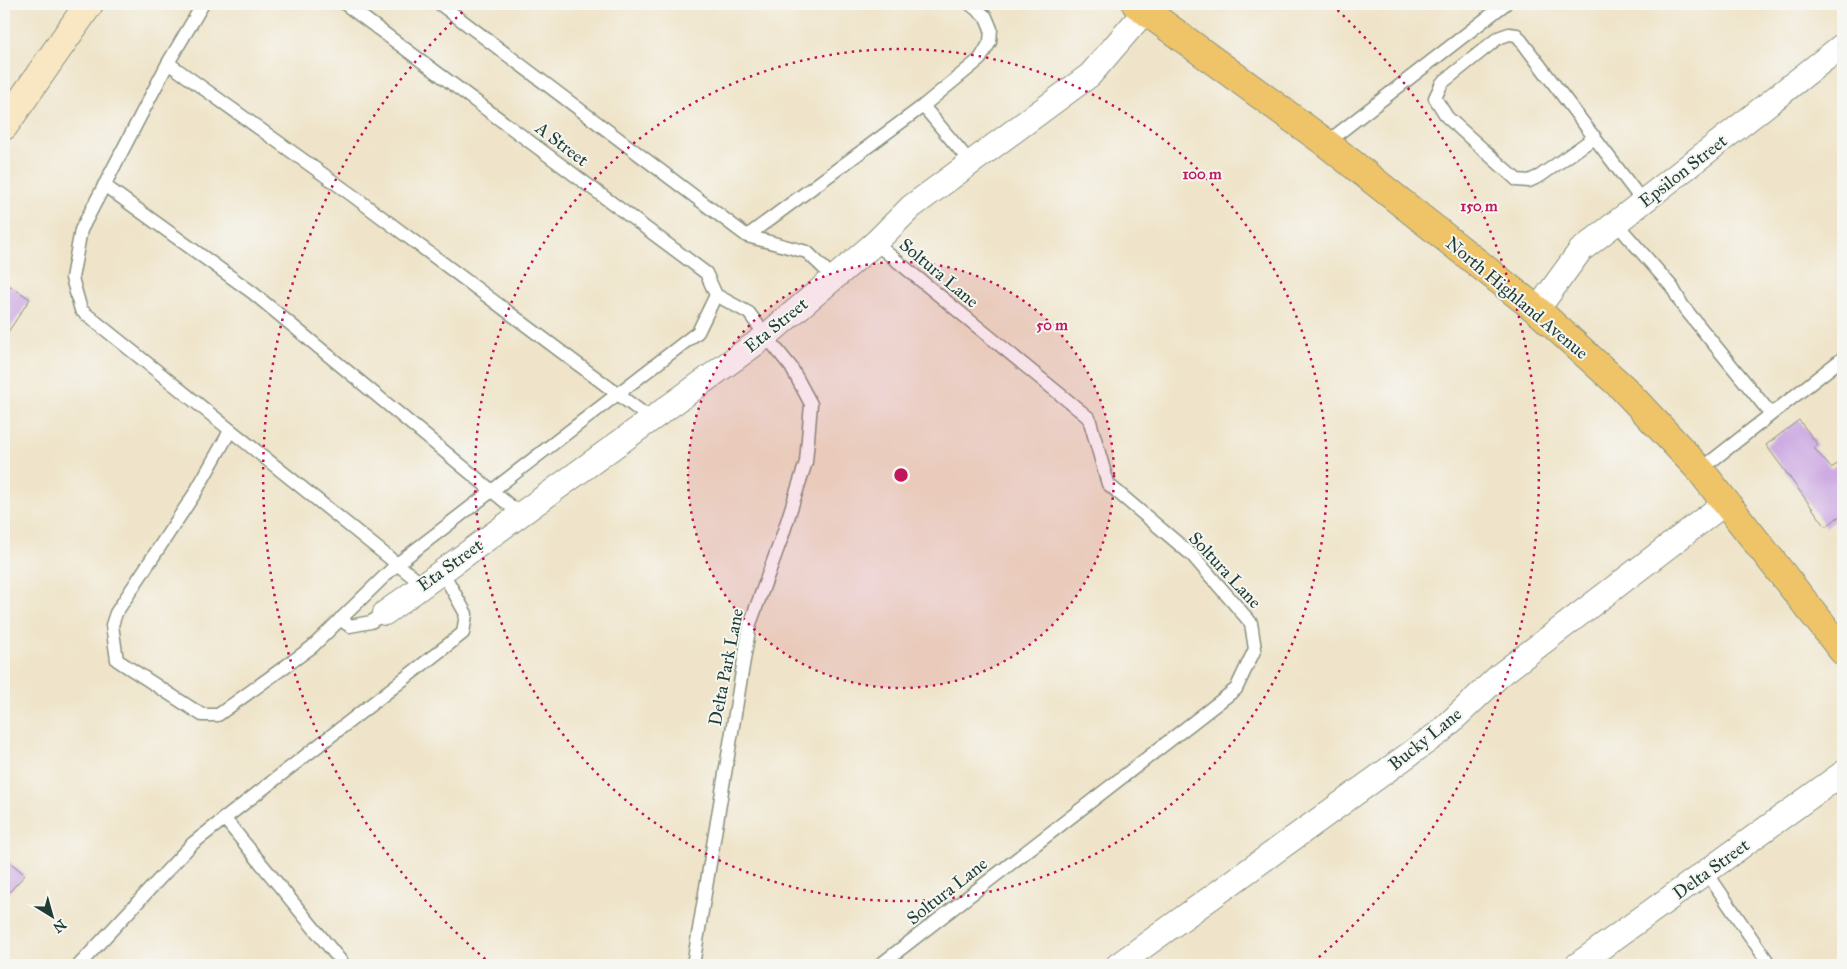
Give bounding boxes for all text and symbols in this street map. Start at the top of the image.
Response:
street label: A Street [530,116,593,171]
street label: Epsilon Street [1635,129,1732,212]
text: 100 m [1182,165,1222,183]
text: 150 m [1460,197,1498,215]
street label: North Highland Avenue [1441,232,1593,365]
street label: Soltura Lane [895,234,983,312]
street label: Eta Street [740,292,813,357]
text: 50 m [1036,316,1068,334]
centre of rings [892,466,910,484]
street label: Soltura Lane [1184,527,1266,613]
street label: Eta Street [413,534,487,596]
street label: Delta Park Lane [704,607,748,727]
street label: Bucky Lane [1384,703,1466,775]
street label: Delta Street [1669,834,1754,904]
street label: Soltura Lane [902,853,992,929]
north arrow [28,892,78,942]
text: N [50,916,69,936]

